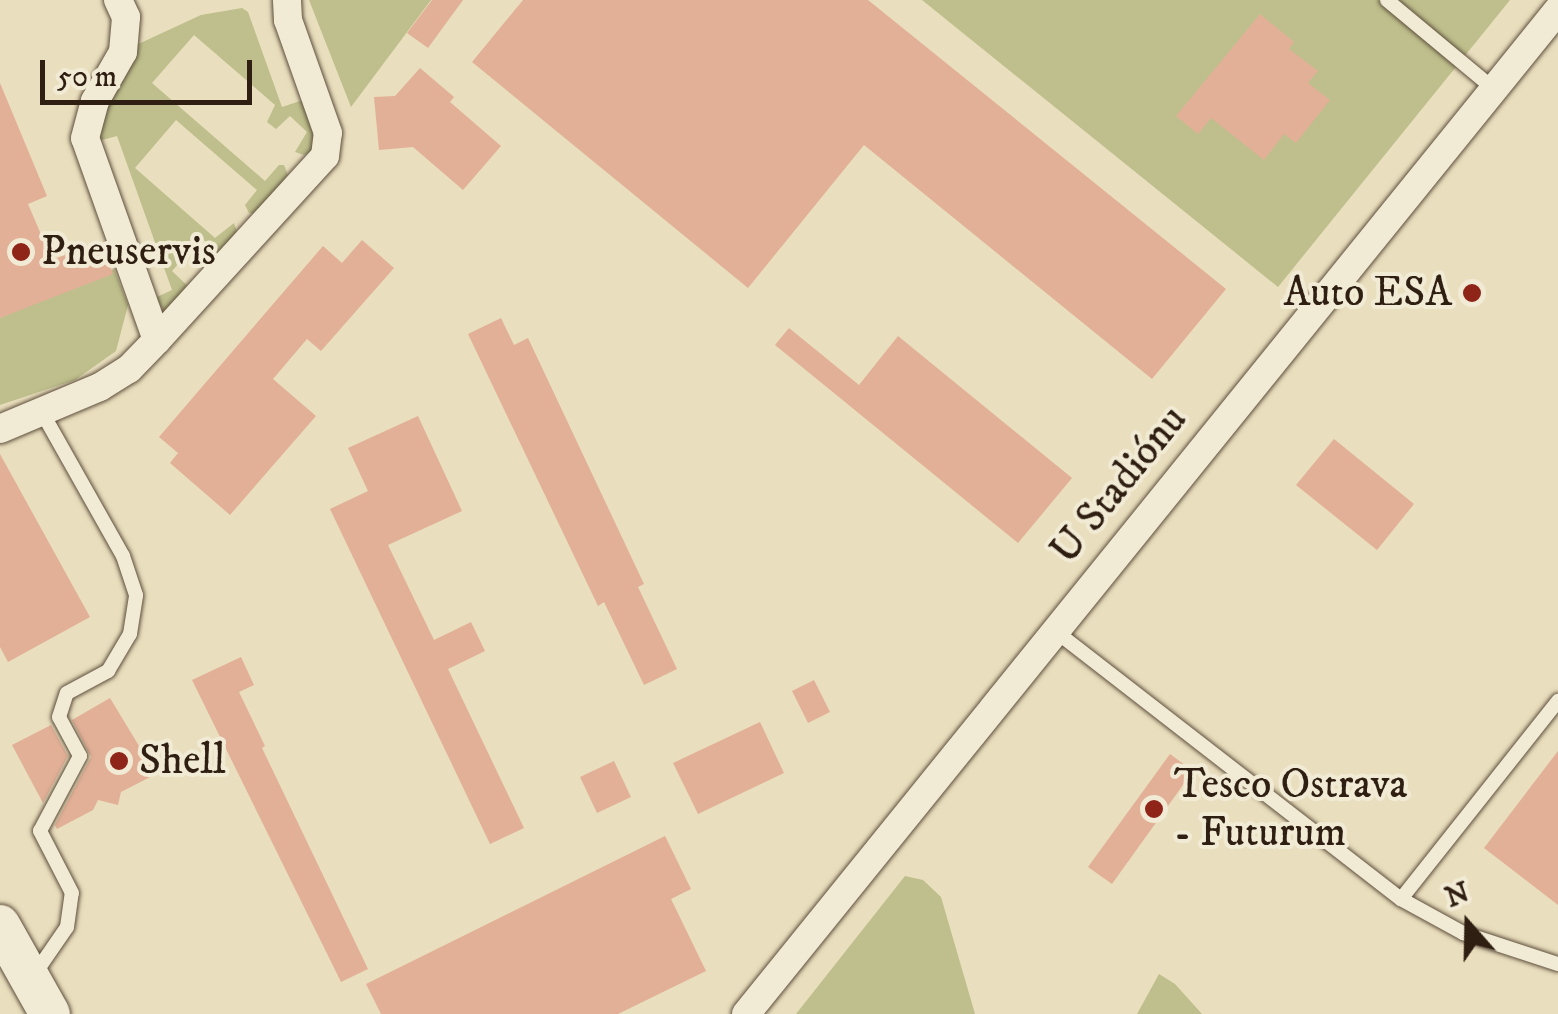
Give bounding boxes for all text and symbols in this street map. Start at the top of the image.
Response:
scale bar [45,40,258,102]
text: 50 m [57,59,117,96]
place label: Pneuservis [41,227,216,277]
marker: Pneuservis [10,241,32,263]
place label: Auto ESA [1284,268,1452,318]
marker: Auto ESA [1461,282,1483,304]
street label: U Stadiónu [1040,396,1198,574]
place label: Shell [139,736,226,786]
marker: Shell [108,750,130,772]
place label: Tesco Ostrava - Futurum [1174,760,1407,858]
marker: Tesco Ostrava - Futurum [1143,798,1165,820]
north arrow [1418,874,1518,974]
text: N [1441,875,1474,916]

